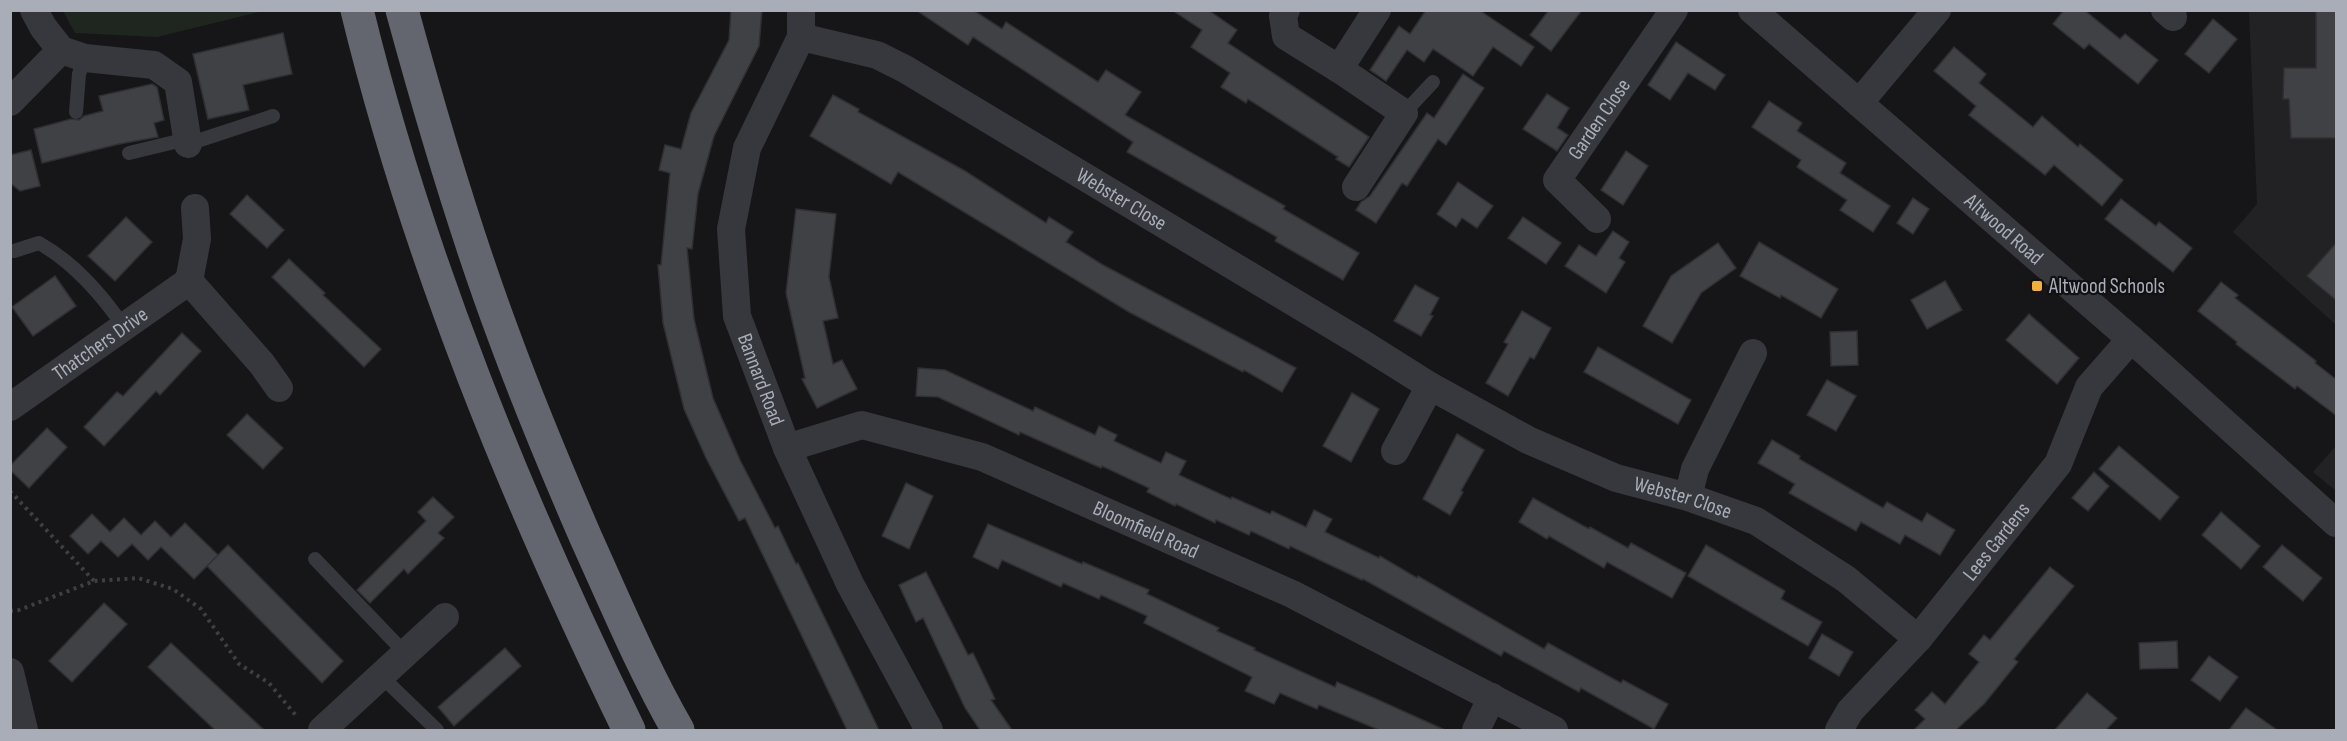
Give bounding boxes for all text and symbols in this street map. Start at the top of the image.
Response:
street label: Garden Close [1563,74,1636,164]
street label: Webster Close [1072,163,1171,236]
street label: Altwood Road [1959,188,2048,270]
place label: Altwood Schools [2048,274,2165,299]
marker: Altwood Schools [2030,279,2044,293]
street label: Thatchers Drive [48,302,153,386]
street label: Bannard Road [732,330,789,429]
street label: Webster Close [1631,471,1735,524]
street label: Bloomfield Road [1089,496,1203,564]
street label: Lees Gardens [1958,497,2035,586]

